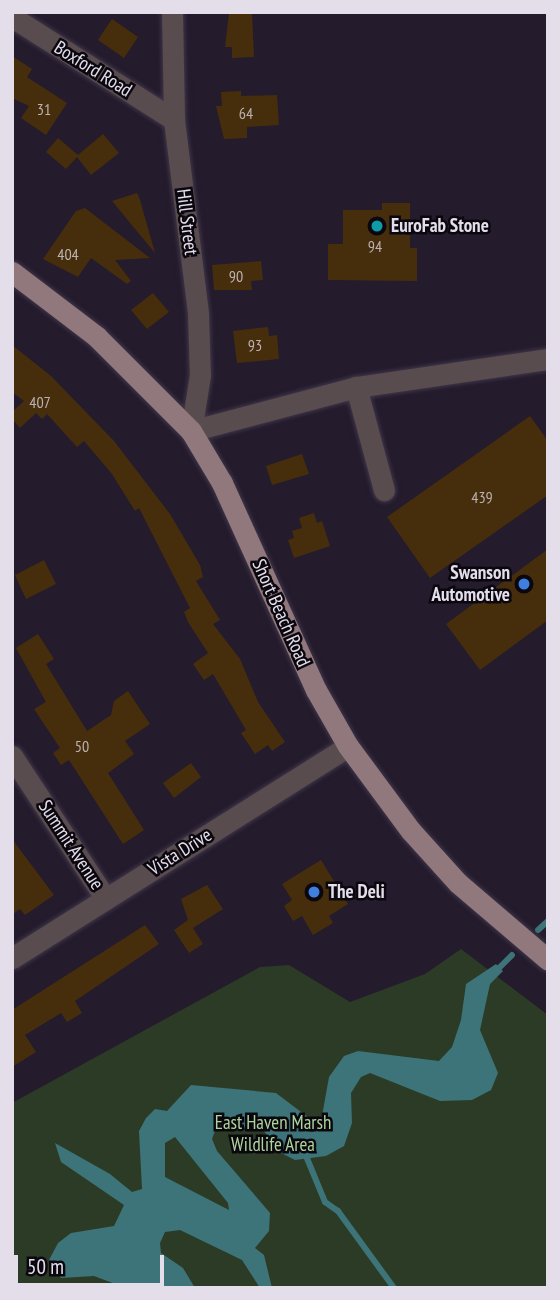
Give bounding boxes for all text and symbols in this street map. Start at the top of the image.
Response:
street label: Boxford Road [50,36,136,102]
house number: 31 [37,99,51,119]
house number: 64 [239,103,253,123]
street label: Hill Street [172,188,202,256]
place label: EuroFab Stone [391,215,489,237]
marker: EuroFab Stone [369,218,385,234]
house number: 94 [368,236,382,256]
house number: 404 [57,244,79,264]
house number: 90 [229,266,243,286]
house number: 93 [248,335,262,355]
house number: 407 [29,392,51,412]
house number: 439 [471,487,493,507]
street label: Short Beach Road [247,556,315,670]
place label: Swanson Automotive [432,562,510,606]
marker: Swanson Automotive [516,576,532,592]
house number: 50 [75,736,89,756]
street label: Summit Avenue [34,796,108,894]
street label: Vista Drive [144,824,216,880]
place label: The Deli [328,881,385,903]
marker: The Deli [306,884,322,900]
park label: East Haven Marsh Wildlife Area [215,1112,331,1156]
scale bar [18,1240,168,1284]
text: 50 m [27,1253,64,1280]

